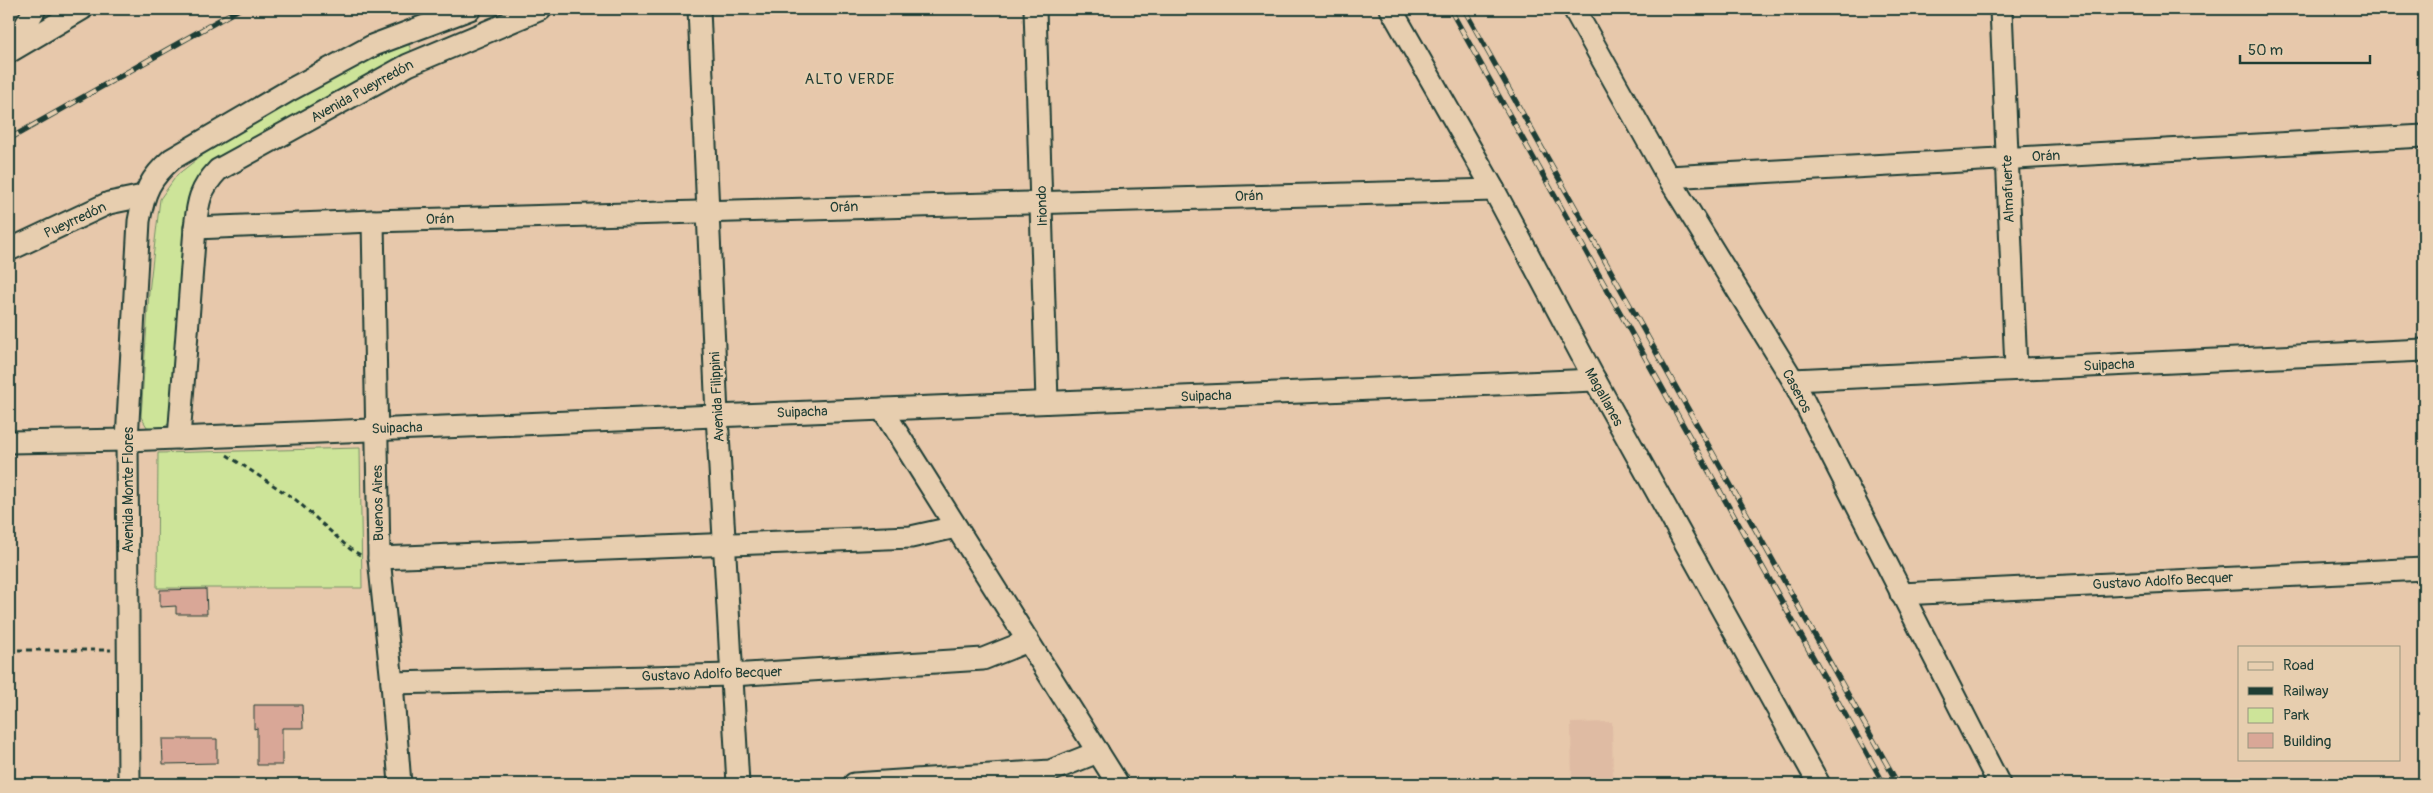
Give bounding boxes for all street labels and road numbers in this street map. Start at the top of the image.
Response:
street label: Avenida Pueyrredón [308,56,416,126]
street label: Orán [2031,147,2061,165]
street label: Almafuerte [1998,155,2018,223]
street label: Iriondo [1033,185,1051,227]
street label: Orán [1235,187,1264,205]
street label: Pueyrredón [41,198,109,242]
street label: Orán [830,198,859,216]
street label: Orán [426,210,455,228]
street label: Avenida Filippini [706,351,728,443]
street label: Suipacha [2083,355,2135,375]
street label: Magallanes [1581,365,1627,430]
street label: Caseros [1779,366,1816,416]
street label: Suipacha [1180,387,1232,405]
street label: Suipacha [776,403,828,421]
street label: Suipacha [371,419,423,437]
street label: Avenida Monte Flores [120,426,137,553]
street label: Buenos Aires [369,464,387,541]
street label: Gustavo Adolfo Becquer [2092,569,2234,593]
street label: Gustavo Adolfo Becquer [641,663,783,685]

